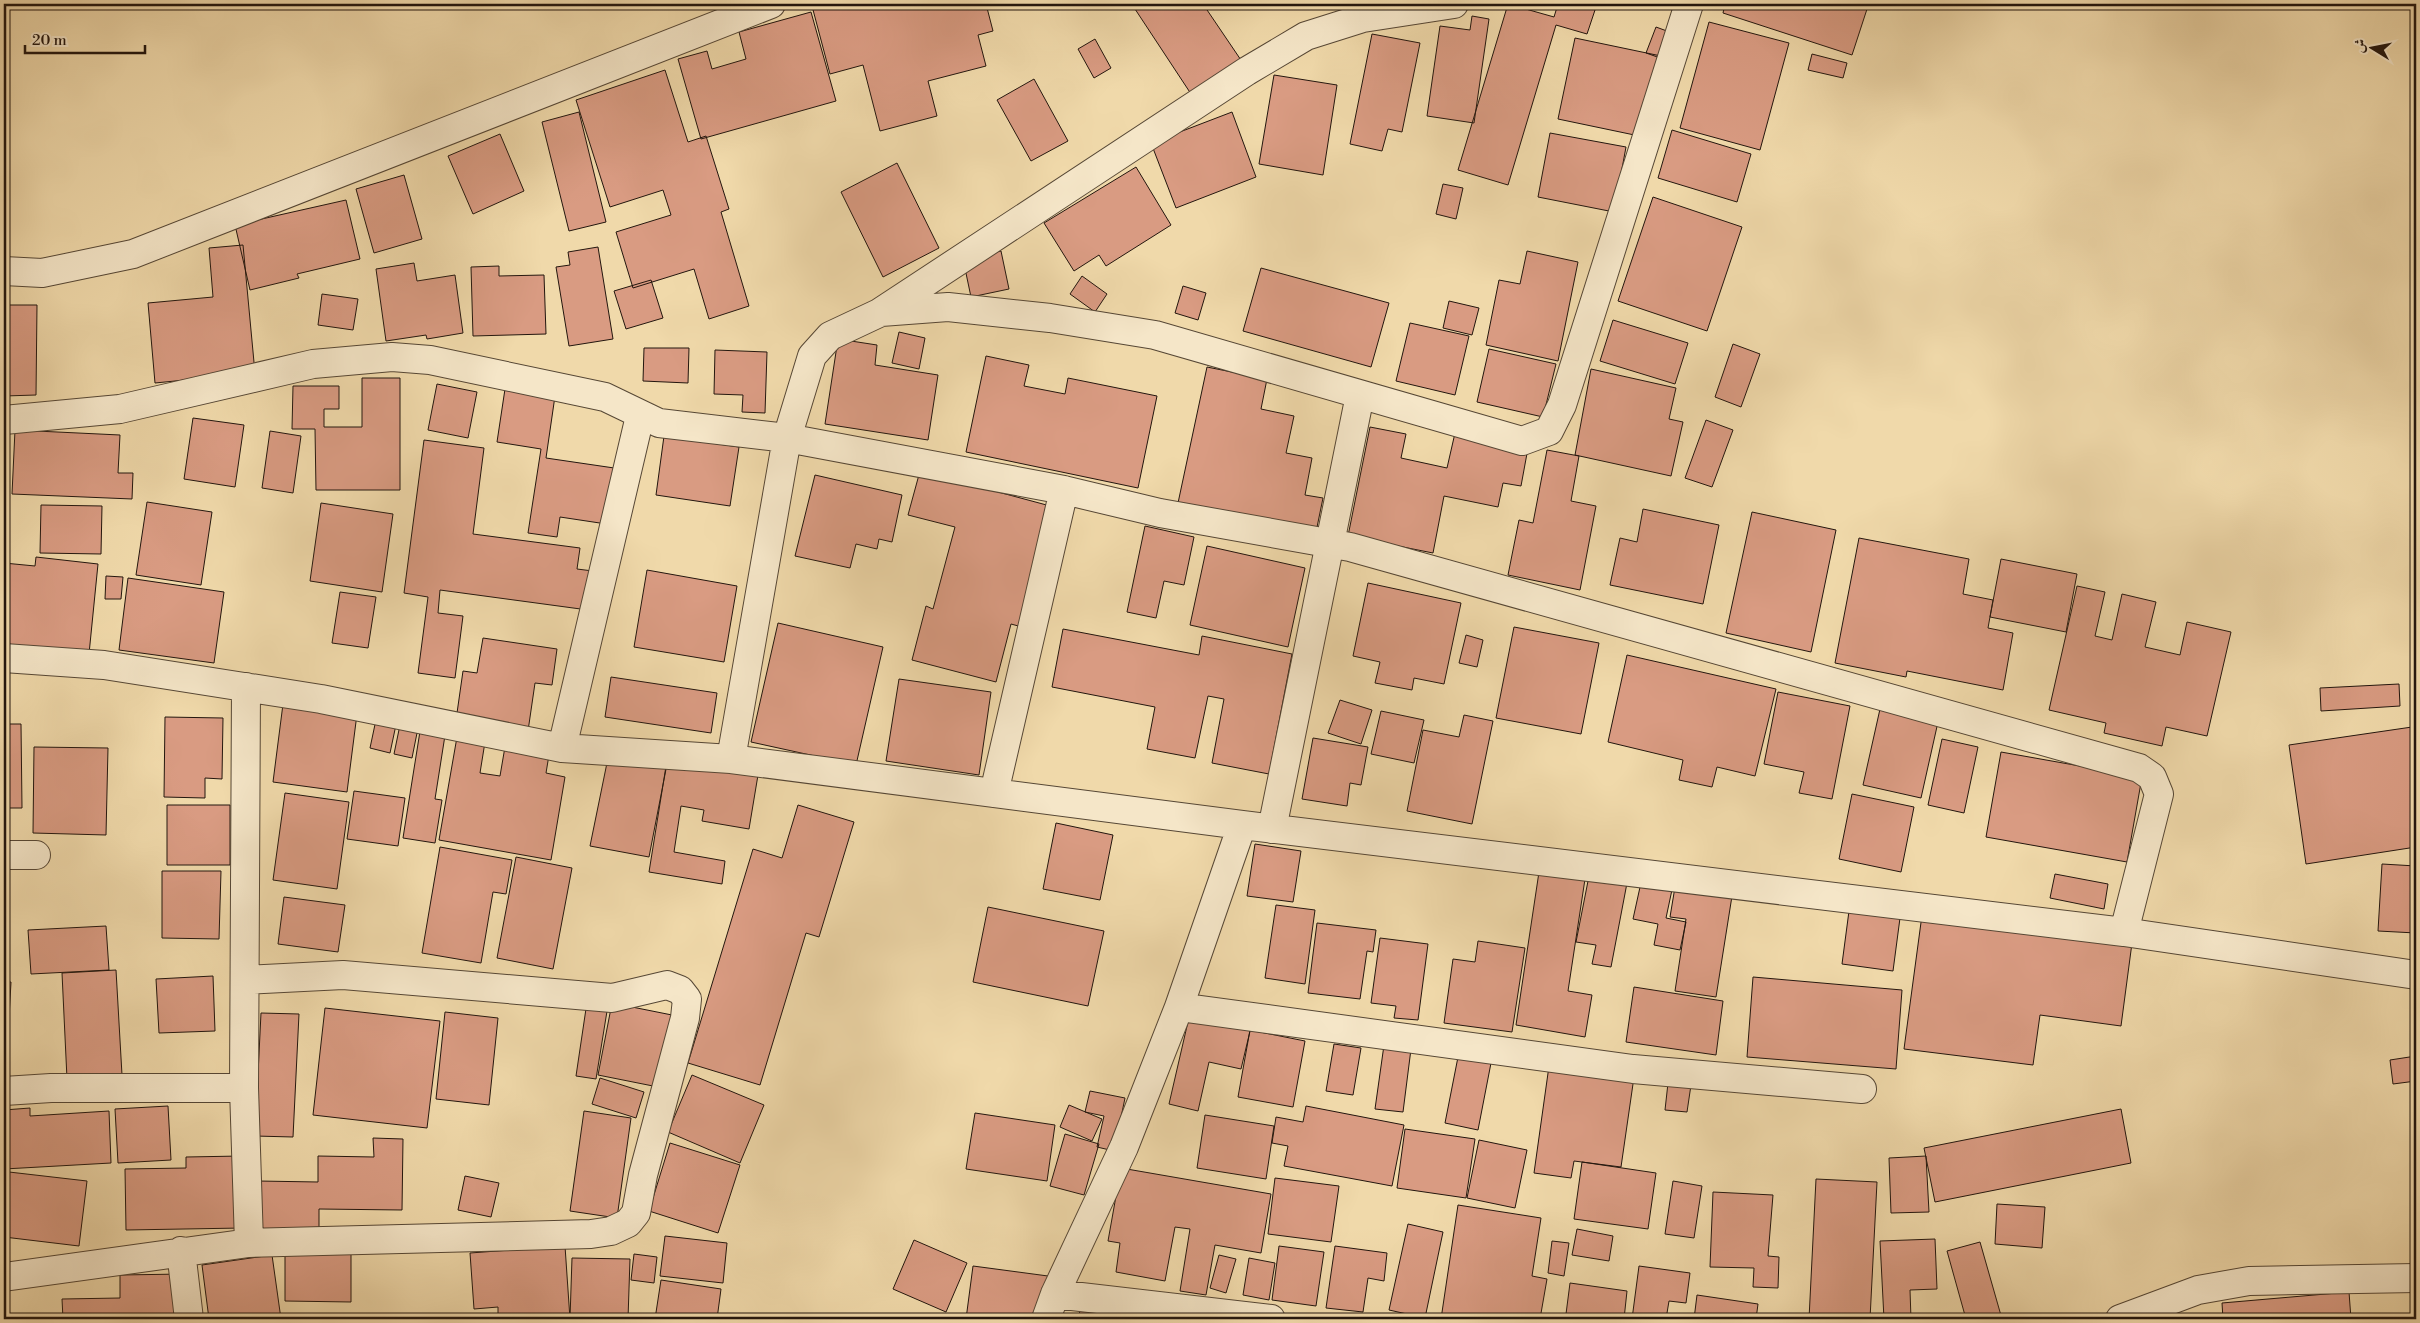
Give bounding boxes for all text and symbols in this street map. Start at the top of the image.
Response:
scale bar [25,22,145,54]
north arrow [2348,22,2398,72]
text: 20 m [32,31,67,50]
text: ش [2350,37,2370,54]

